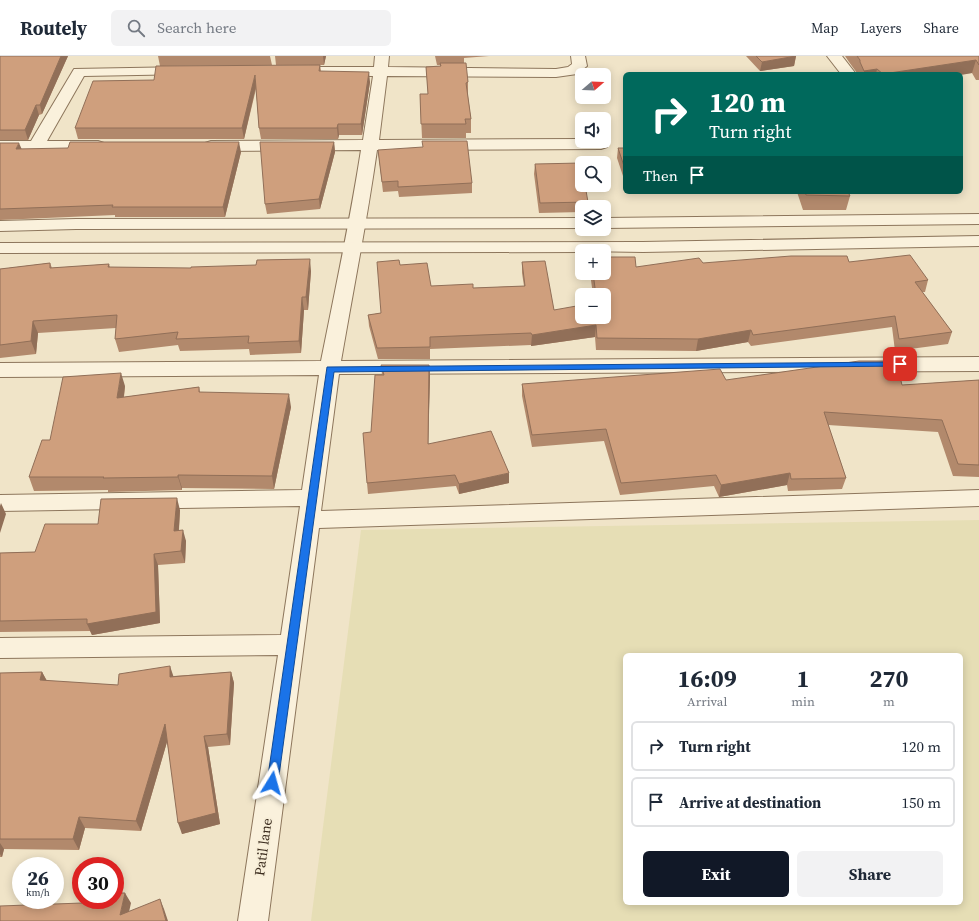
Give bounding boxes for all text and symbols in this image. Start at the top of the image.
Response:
search box [111,10,391,46]
text: Routely [20,15,87,41]
icon: search [125,17,147,39]
text: Search here [157,17,236,38]
text: Map [811,18,838,38]
text: Layers [860,18,902,38]
text: Share [924,18,959,38]
north arrow [575,68,611,104]
map controls [575,68,611,324]
text: 120 m [709,83,786,121]
icon: right [643,88,695,140]
button: sound [575,112,611,148]
text: Turn right [709,119,791,144]
button: search [575,156,611,192]
icon: arrive [686,164,708,186]
text: Then [643,165,678,186]
button: layers [575,200,611,236]
button: + [575,244,611,280]
button: − [575,288,611,324]
pin [883,347,917,381]
icon: arrive [889,353,911,375]
text: 16:09 [678,662,737,695]
text: 1 [797,662,810,695]
text: 270 [869,662,908,695]
text: Arrival [687,693,727,710]
text: min [791,693,815,710]
text: m [883,693,895,710]
icon: right [645,735,667,757]
text: Turn right [679,736,751,757]
text: 120 m [901,736,941,757]
position arrow [251,762,293,804]
icon: arrive [645,791,667,813]
text: Arrive at destination [679,792,821,813]
text: 150 m [901,792,941,813]
street label: Patil lane [249,817,277,877]
button: Exit [643,851,789,897]
button: Share [797,851,943,897]
speed limit sign: 30 [72,857,124,909]
text: 26 [27,864,49,892]
text: km/h [26,886,50,899]

